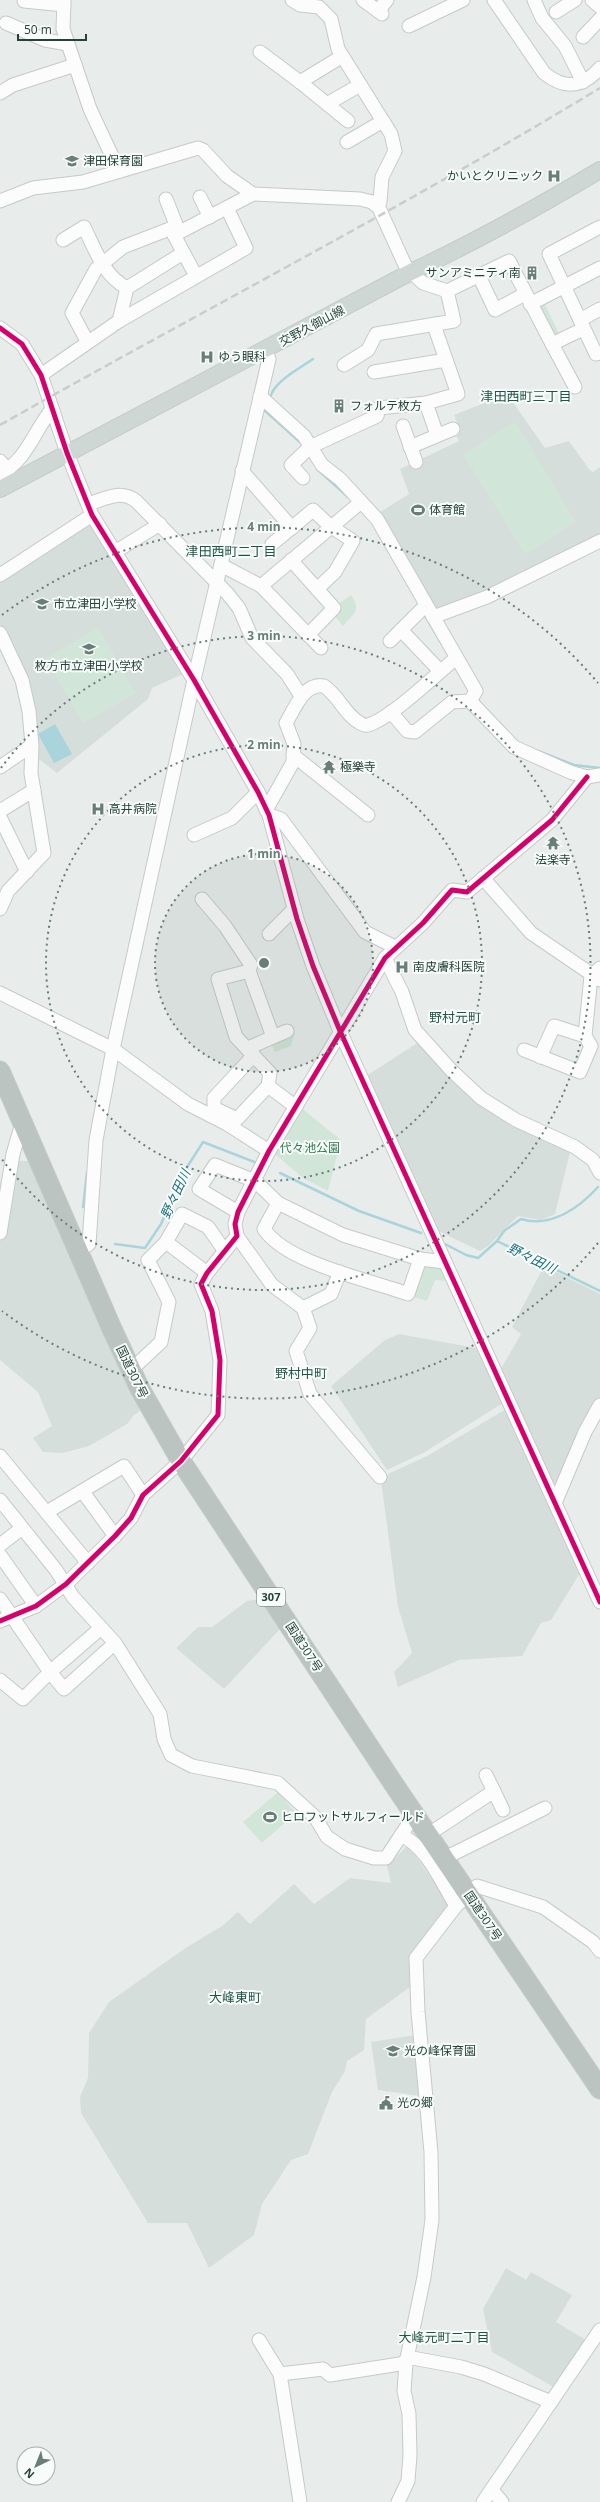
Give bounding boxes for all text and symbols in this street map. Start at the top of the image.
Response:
scale bar [18,16,86,42]
text: 50 m [24,21,52,38]
place label: 津田保育園 [83,152,143,169]
school or university icon: 津田保育園 [64,153,80,169]
place label: かいとクリニック [447,167,543,184]
hospital icon: かいとクリニック [546,168,562,184]
place label: サンアミニティ南 [426,264,521,281]
building icon: サンアミニティ南 [524,265,540,281]
street label: 交野久御山線 [276,301,348,350]
place label: ゆう眼科 [218,348,266,365]
hospital icon: ゆう眼科 [199,349,215,365]
district label: 津田西町三丁目 [480,387,572,405]
place label: フォルテ枚方 [350,397,422,414]
building icon: フォルテ枚方 [331,398,347,414]
place label: 体育館 [429,501,465,518]
sports icon: 体育館 [410,502,426,518]
text: 4 min [247,518,281,535]
district label: 津田西町二丁目 [185,542,277,560]
place label: 市立津田小学校 [53,595,137,612]
school or university icon: 市立津田小学校 [34,596,50,612]
text: 3 min [247,627,281,644]
school or university icon: 枚方市立津田小学校 [81,641,97,657]
place label: 枚方市立津田小学校 [35,657,143,674]
text: 2 min [247,736,281,753]
place label: 極樂寺 [340,758,376,775]
temple icon: 極樂寺 [321,759,337,775]
place label: 高井病院 [109,800,157,817]
hospital icon: 高井病院 [90,801,106,817]
temple icon: 法楽寺 [545,835,561,851]
text: 1 min [247,845,281,862]
place label: 法楽寺 [535,851,571,868]
centre of rings [257,956,271,970]
place label: 南皮膚科医院 [413,958,485,975]
hospital icon: 南皮膚科医院 [394,959,410,975]
district label: 野村元町 [429,1008,481,1026]
park label: 代々池公園 [280,1139,340,1156]
water label: 野々田川 [156,1165,195,1221]
water label: 野々田川 [505,1239,561,1278]
street label: 国道307号 [112,1343,152,1401]
district label: 野村中町 [275,1364,327,1382]
road number: 307 [257,1588,285,1606]
street label: 国道307号 [282,1618,327,1675]
place label: ヒロフットサルフィールド [281,1808,425,1825]
sports icon: ヒロフットサルフィールド [262,1809,278,1825]
street label: 国道307号 [461,1888,506,1944]
district label: 大峰東町 [209,1988,261,2006]
place label: 光の峰保育園 [404,2042,476,2059]
school or university icon: 光の峰保育園 [385,2043,401,2059]
place label: 光の郷 [397,2094,433,2111]
public building icon: 光の郷 [378,2095,394,2111]
district label: 大峰元町二丁目 [398,2328,490,2346]
north arrow [16,2446,56,2486]
text: N [20,2465,37,2482]

